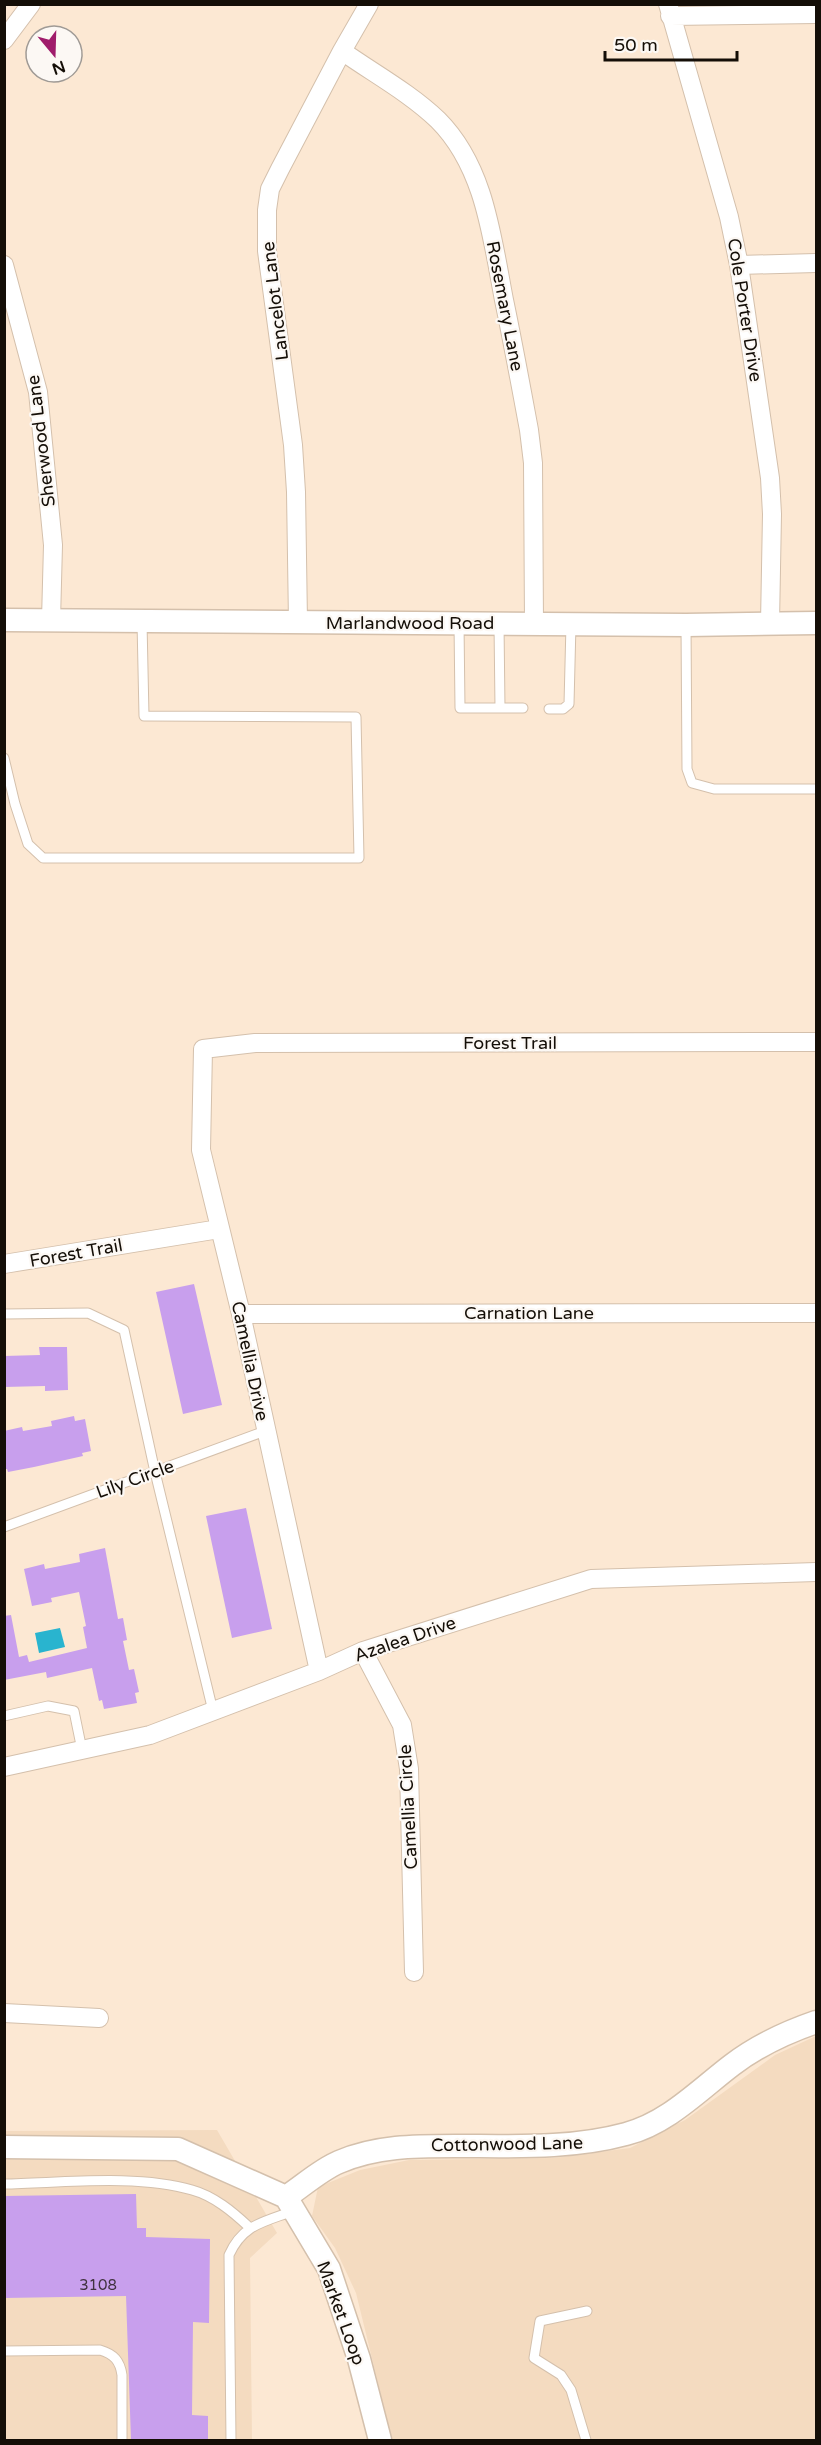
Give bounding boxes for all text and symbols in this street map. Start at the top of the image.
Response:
north arrow [24,24,84,84]
scale bar [605,24,737,62]
text: 50 m [614,34,658,56]
text: N [49,56,68,79]
street label: Cole Porter Drive [723,237,767,383]
street label: Rosemary Lane [482,239,528,373]
street label: Lancelot Lane [257,240,293,362]
street label: Sherwood Lane [22,374,60,508]
street label: Marlandwood Road [326,612,494,634]
street label: Forest Trail [463,1032,557,1054]
street label: Forest Trail [28,1234,124,1272]
street label: Camellia Drive [227,1299,273,1423]
street label: Carnation Lane [464,1302,594,1324]
street label: Lily Circle [93,1455,177,1503]
street label: Azalea Drive [351,1611,459,1667]
street label: Camellia Circle [394,1744,422,1870]
street label: Cottonwood Lane [431,2132,583,2156]
street label: Market Loop [312,2258,370,2368]
house number: 3108 [79,2276,117,2294]

